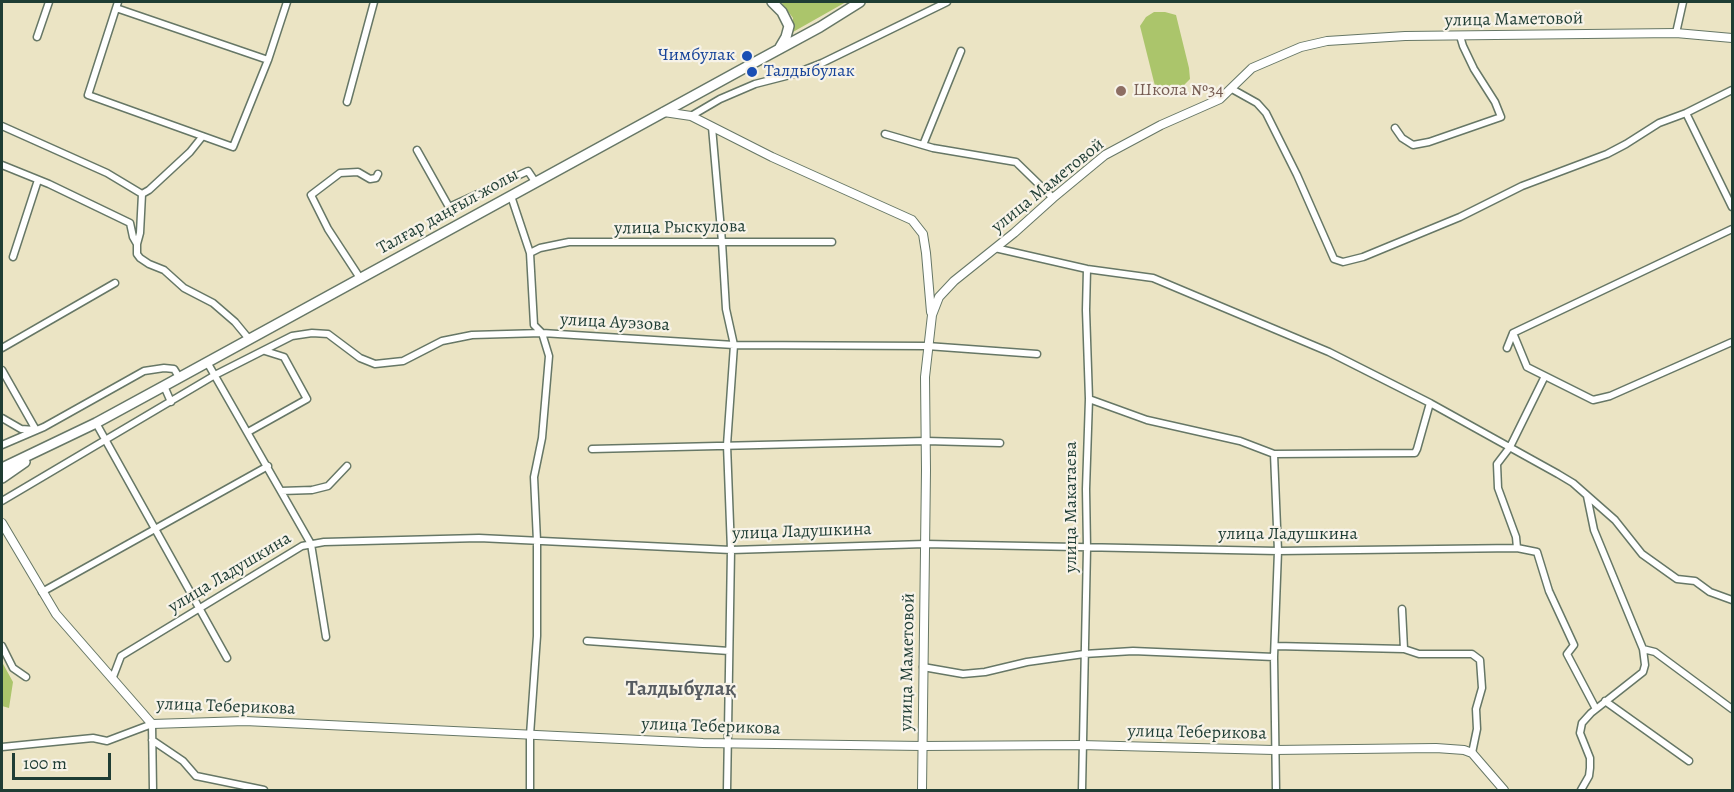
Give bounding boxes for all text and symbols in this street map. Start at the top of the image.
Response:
street label: улица Маметовой [1445,8,1583,32]
place label: Чимбулак [658,45,735,67]
marker: Чимбулак [740,49,754,63]
place label: Талдыбулак [764,61,855,83]
marker: Талдыбулак [745,65,759,79]
place label: Школа №34 [1133,80,1224,102]
marker: Школа №34 [1114,84,1128,98]
street label: улица Маметовой [987,134,1109,238]
street label: Талғар даңғыл жолы [374,164,522,260]
street label: улица Рыскулова [614,216,746,240]
street label: улица Ауэзова [560,309,670,337]
street label: улица Макатаева [1061,441,1083,573]
street label: улица Ладушкина [732,519,872,545]
street label: улица Ладушкина [1218,524,1358,546]
street label: улица Ладушкина [165,528,295,618]
street label: улица Маметовой [896,593,920,731]
district label: Талдыбұлақ [626,677,736,703]
street label: улица Теберикова [156,694,296,720]
street label: улица Теберикова [641,714,781,740]
street label: улица Теберикова [1127,721,1267,745]
scale bar [15,741,114,779]
text: 100 m [23,751,67,775]

